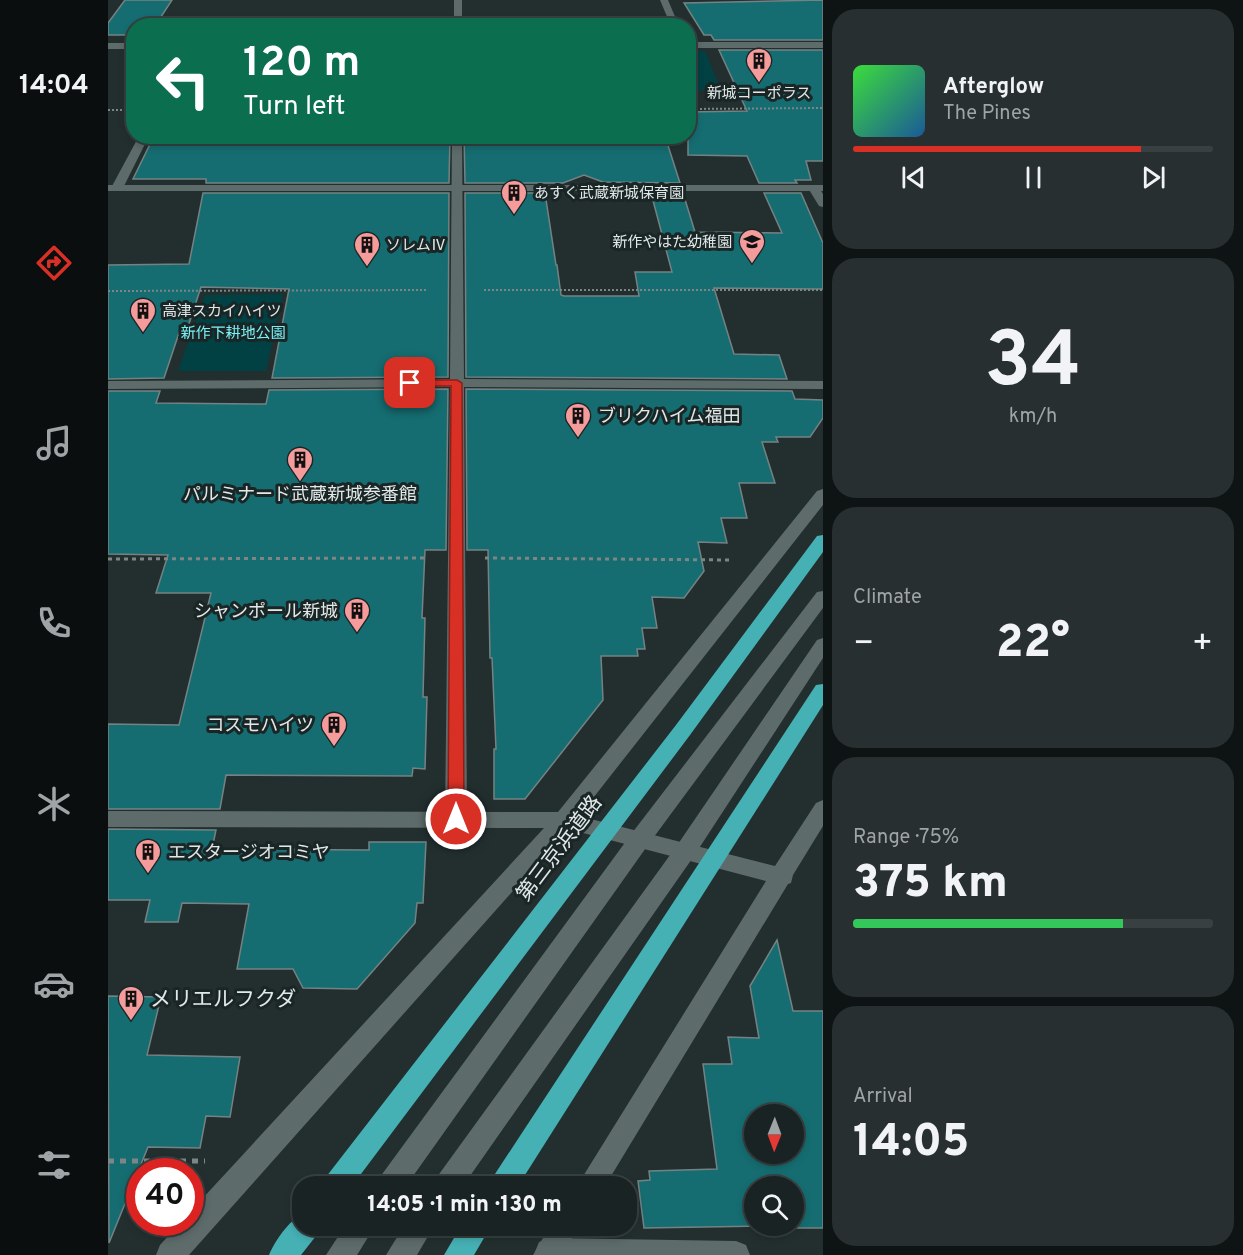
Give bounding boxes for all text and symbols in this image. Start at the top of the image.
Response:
text: 120 m [243,38,360,91]
icon: left [144,42,222,120]
building icon: 新城コーポラス [744,46,774,84]
text: 14:04 [19,69,89,103]
text: Afterglow [943,74,1044,101]
place label: 新城コーポラス [707,85,811,104]
text: Turn left [243,90,345,124]
text: The Pines [943,101,1031,127]
icon: previous [897,161,930,194]
icon: pause [1017,161,1050,194]
icon: next [1137,161,1170,194]
building icon: あすく武蔵新城保育園 [499,178,529,216]
place label: あすく武蔵新城保育園 [534,185,684,204]
school or university icon: 新作やはた幼稚園 [737,227,767,265]
building icon: ソレムⅣ [352,230,382,268]
place label: 新作やはた幼稚園 [612,234,732,253]
place label: ソレムⅣ [386,237,446,256]
icon: directions [33,242,75,284]
building icon: 高津スカイハイツ [128,296,158,334]
place label: 高津スカイハイツ [162,303,281,322]
text: 34 [985,315,1081,414]
park label: 新作下耕地公園 [180,325,286,344]
pin [384,357,435,408]
icon: arrive [393,366,426,399]
building icon: ブリクハイム福田 [563,401,593,439]
text: km/h [1009,404,1057,430]
place label: ブリクハイム福田 [598,406,740,429]
icon: music [33,422,75,464]
building icon: パルミナード武蔵新城参番館 [285,445,315,483]
place label: パルミナード武蔵新城参番館 [183,484,417,507]
text: Climate [853,585,922,611]
building icon: シャンポール新城 [342,596,372,634]
place label: シャンポール新城 [194,601,338,624]
icon: phone [33,602,75,644]
text: 22° [996,616,1070,673]
text: − [853,624,874,666]
text: + [1192,624,1213,666]
building icon: コスモハイツ [319,710,349,748]
place label: コスモハイツ [206,715,314,738]
icon: climate [33,783,75,825]
position arrow [424,787,488,851]
street label: 第三京浜道路 [512,790,609,907]
text: Range · 75% [853,825,959,851]
building icon: エスタージオコミヤ [133,837,163,875]
place label: エスタージオコミヤ [168,842,330,865]
text: 375 km [853,856,1008,913]
icon: car [33,963,75,1005]
building icon: メリエルフクダ [116,984,146,1022]
place label: メリエルフクダ [150,987,296,1014]
text: Arrival [853,1084,913,1110]
north arrow [744,1104,804,1164]
map controls [744,1104,804,1236]
text: 14:05 [853,1115,969,1172]
icon: filters [33,1144,75,1186]
speed limit sign: 40 [126,1158,204,1236]
button: search [744,1176,804,1236]
text: 14:05 · 1 min · 130 m [367,1192,562,1219]

